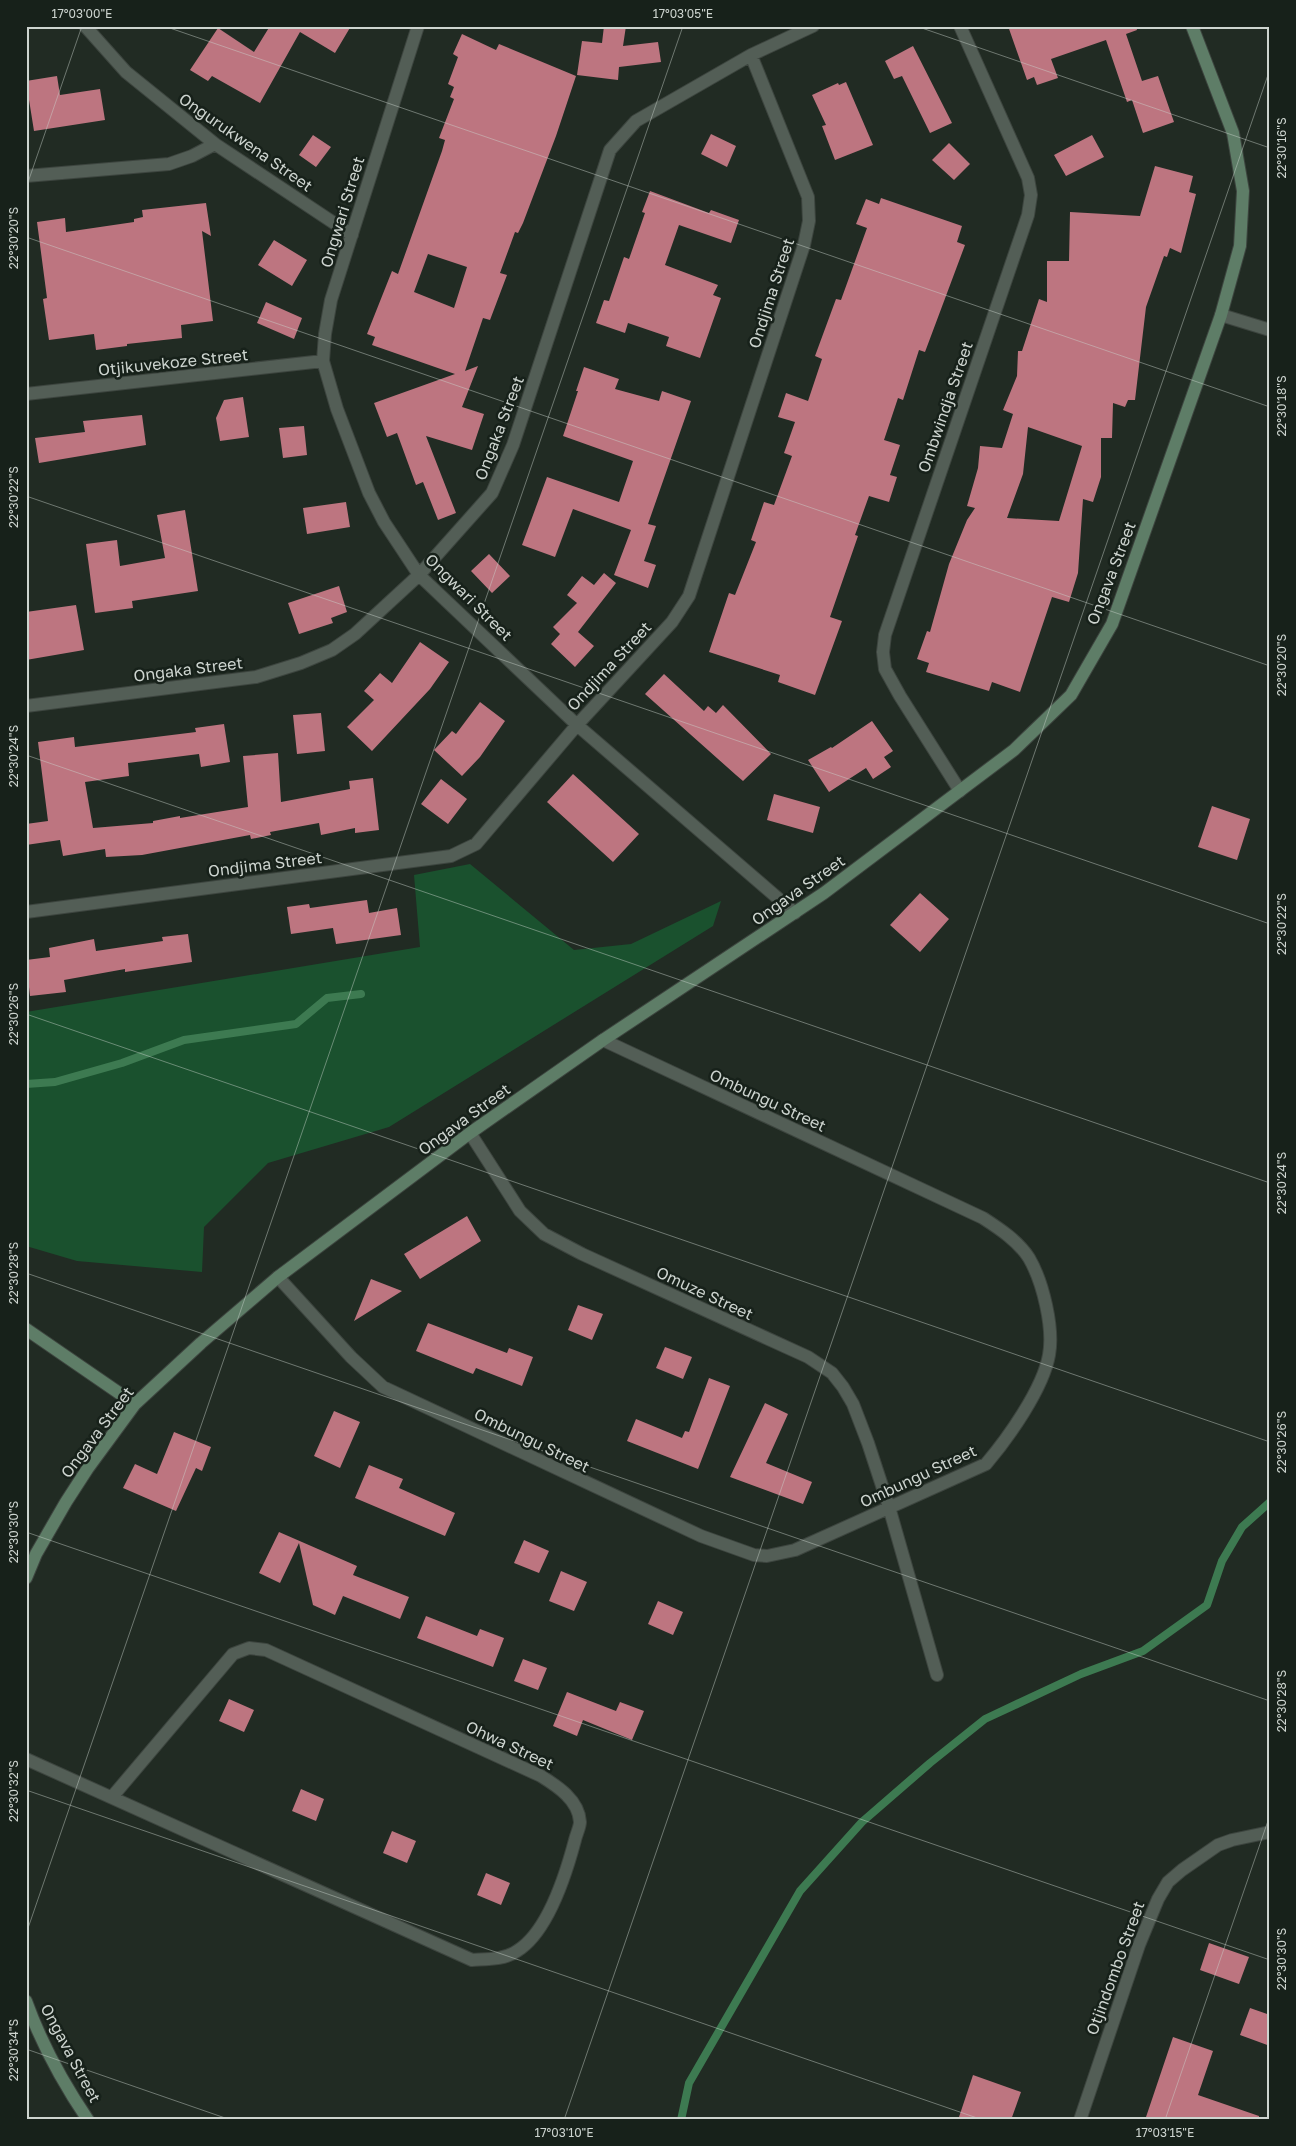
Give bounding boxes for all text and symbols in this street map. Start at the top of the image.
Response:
text: 17°03'00"E [52,6,112,21]
text: 17°03'05"E [653,6,713,21]
street label: Ongurukwena Street [175,88,317,196]
text: 22°30'16"S [1274,117,1289,179]
street label: Ongwari Street [316,154,368,270]
text: 22°30'20"S [6,206,21,269]
street label: Ondjima Street [744,235,798,351]
street label: Ombwindja Street [913,339,977,475]
street label: Otjikuvekoze Street [97,344,249,380]
street label: Ongaka Street [470,373,528,483]
text: 22°30'18"S [1274,375,1289,437]
text: 22°30'22"S [6,466,21,528]
street label: Ongava Street [1082,518,1140,628]
street label: Ongwari Street [421,549,517,645]
street label: Ondjima Street [563,617,655,715]
text: 22°30'20"S [1274,633,1289,696]
street label: Ongaka Street [132,652,244,686]
text: 22°30'24"S [6,725,21,787]
street label: Ondjima Street [207,847,323,881]
street label: Ongava Street [748,851,848,929]
text: 22°30'22"S [1274,893,1289,955]
text: 22°30'26"S [6,983,21,1045]
street label: Ombungu Street [707,1064,829,1136]
street label: Ongava Street [414,1079,514,1159]
text: 22°30'24"S [1274,1152,1289,1214]
text: 22°30'28"S [6,1242,21,1304]
street label: Omuze Street [653,1262,757,1324]
street label: Ongava Street [56,1382,138,1482]
street label: Ombungu Street [471,1403,593,1477]
text: 22°30'26"S [1274,1411,1289,1473]
street label: Ombungu Street [857,1440,979,1512]
text: 22°30'30"S [6,1500,21,1563]
text: 22°30'28"S [1274,1670,1289,1732]
street label: Ohwa Street [463,1716,557,1774]
text: 22°30'32"S [6,1760,21,1822]
street label: Otjindombo Street [1081,1898,1149,2038]
text: 22°30'30"S [1274,1927,1289,1990]
street label: Ongava Street [37,2000,105,2106]
text: 22°30'34"S [6,2018,21,2081]
text: 17°03'10"E [534,2125,594,2140]
text: 17°03'15"E [1136,2125,1194,2140]

